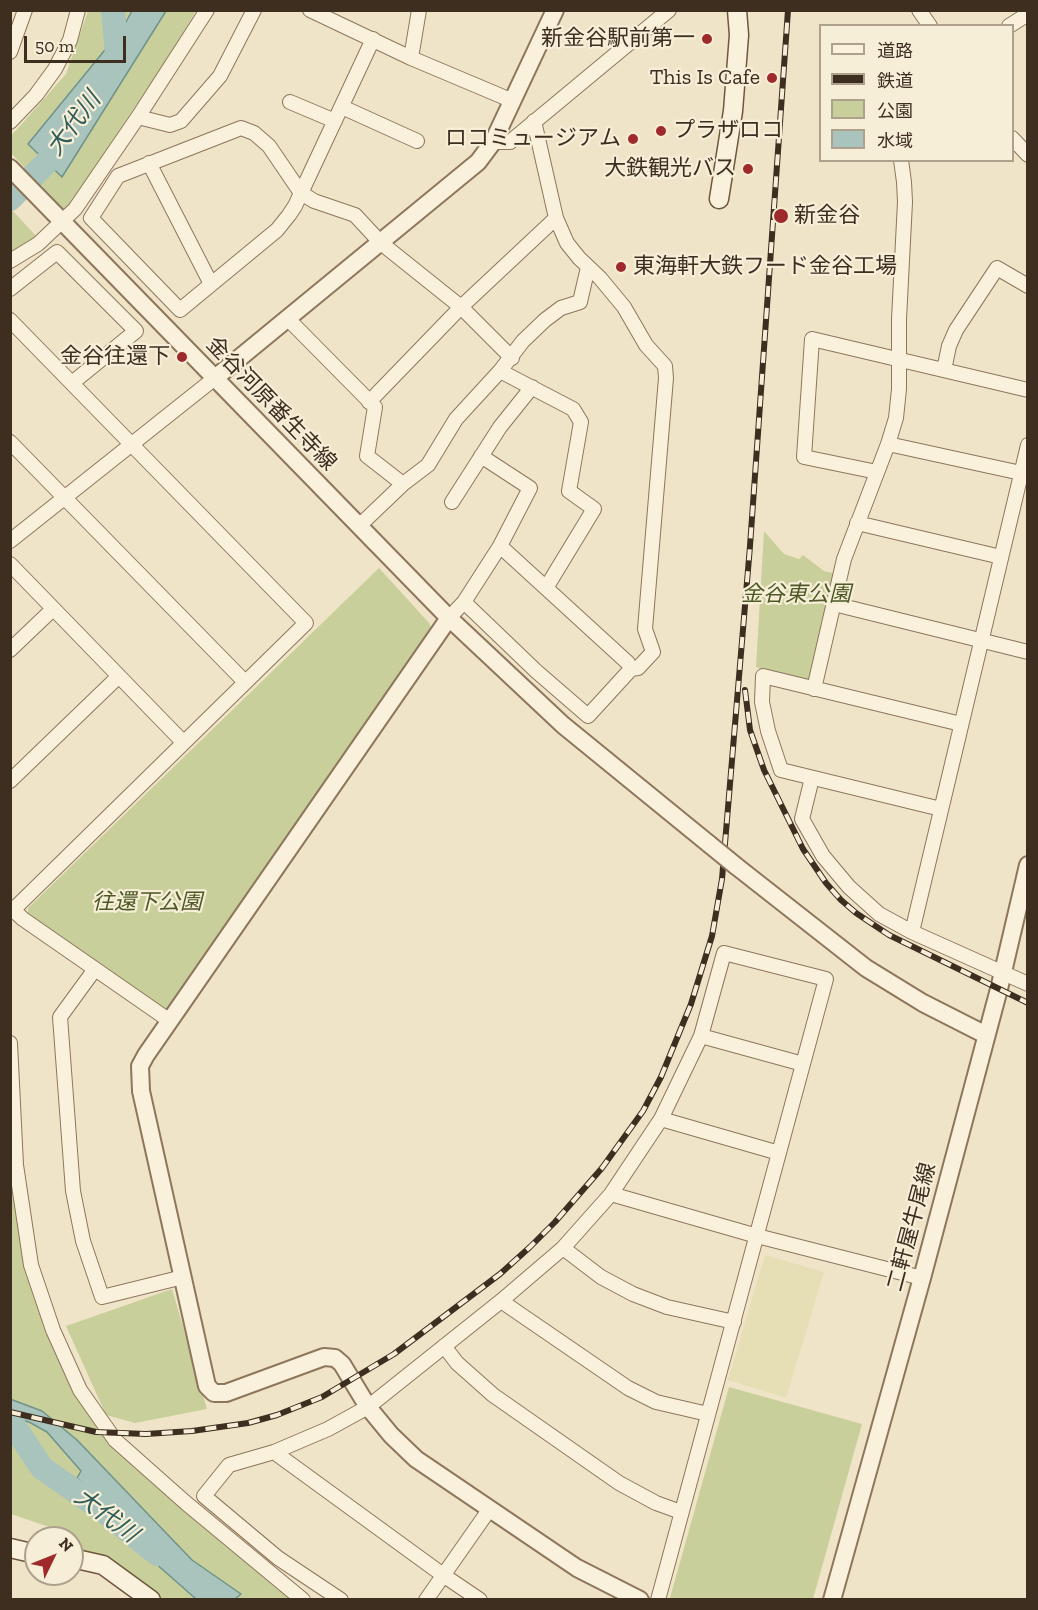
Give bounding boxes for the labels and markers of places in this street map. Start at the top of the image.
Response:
place label: 新金谷駅前第一 [541,26,695,52]
marker: 新金谷駅前第一 [700,32,714,46]
place label: This Is Cafe [650,65,760,91]
marker: This Is Cafe [765,71,779,85]
place label: プラザロコ [673,118,783,144]
marker: プラザロコ [654,124,668,138]
place label: ロコミュージアム [445,126,621,152]
marker: ロコミュージアム [626,132,640,146]
place label: 大鉄観光バス [604,156,736,182]
marker: 大鉄観光バス [741,162,755,176]
place label: 新金谷 [794,203,860,229]
marker: 新金谷 [772,207,790,225]
place label: 東海軒大鉄フード金谷工場 [633,254,897,280]
marker: 東海軒大鉄フード金谷工場 [614,260,628,274]
place label: 金谷往還下 [60,344,170,370]
marker: 金谷往還下 [175,350,189,364]

